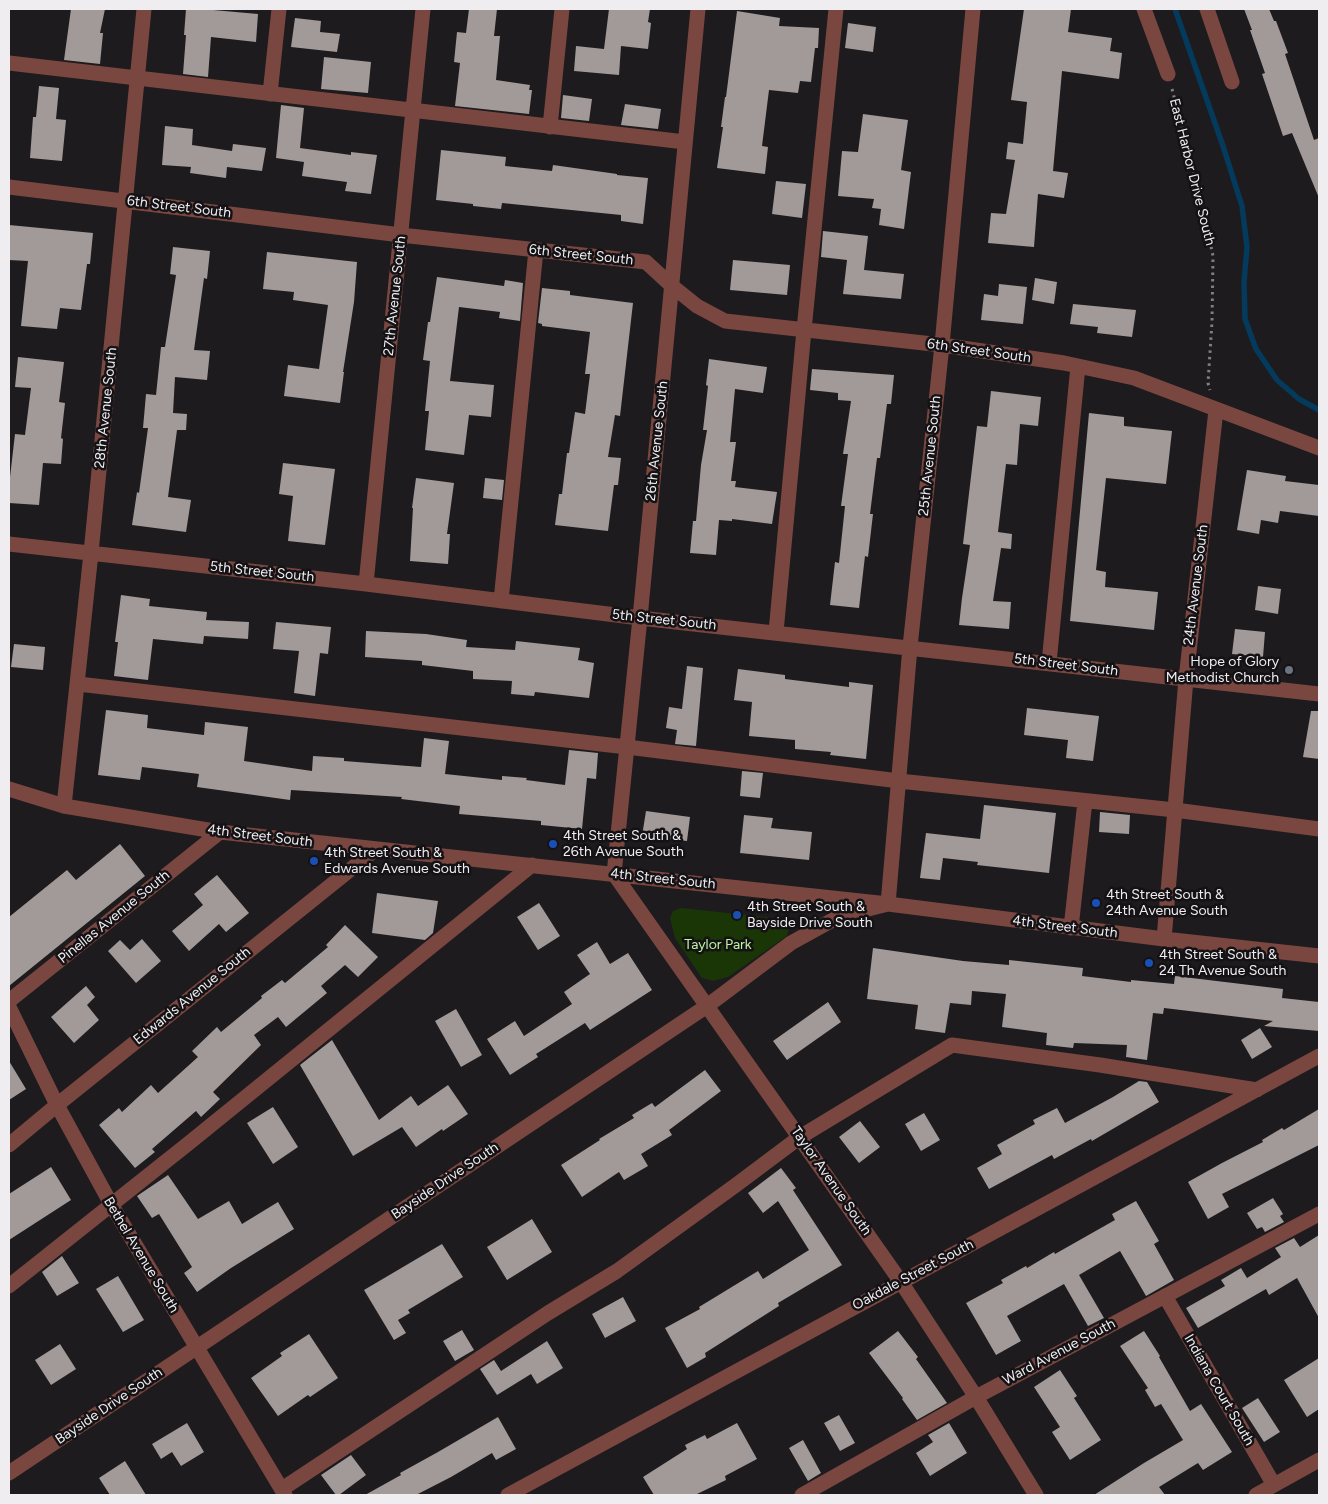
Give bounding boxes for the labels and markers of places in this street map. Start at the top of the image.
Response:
place label: Hope of Glory Methodist Church [1166,654,1279,686]
marker: Hope of Glory Methodist Church [1283,664,1295,676]
place label: 4th Street South & 26th Avenue South [563,828,684,860]
marker: 4th Street South & 26th Avenue South [547,838,559,850]
place label: 4th Street South & Edwards Avenue South [324,845,470,878]
marker: 4th Street South & Edwards Avenue South [308,855,320,867]
place label: 4th Street South & 24th Avenue South [1106,887,1228,920]
marker: 4th Street South & 24th Avenue South [1090,897,1102,909]
place label: 4th Street South & Bayside Drive South [747,899,872,932]
marker: 4th Street South & Bayside Drive South [731,909,743,921]
place label: 4th Street South & 24 Th Avenue South [1159,947,1286,980]
marker: 4th Street South & 24 Th Avenue South [1143,957,1155,969]

